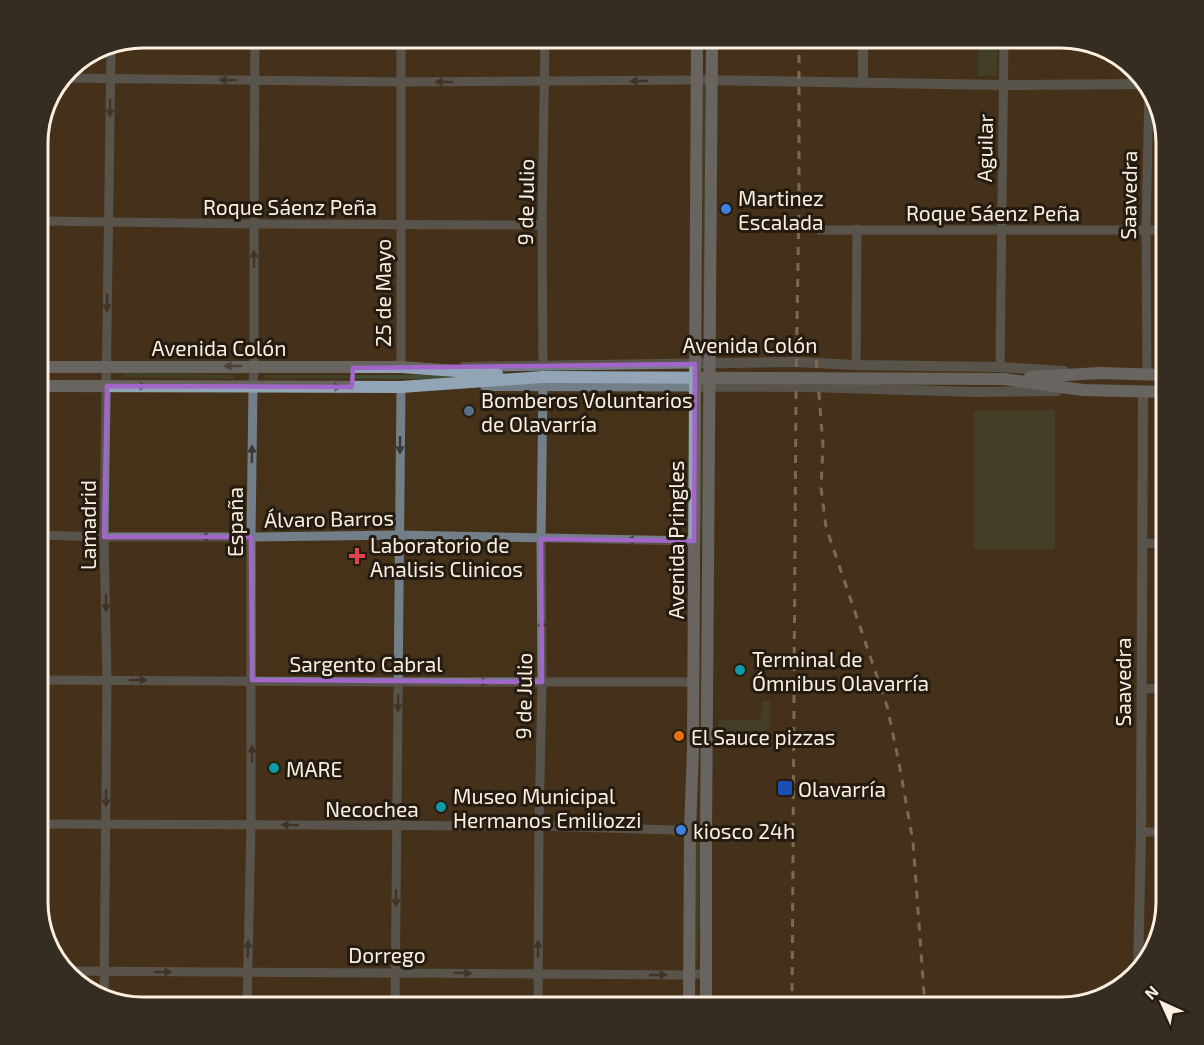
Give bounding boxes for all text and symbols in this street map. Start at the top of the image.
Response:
one-way arrow [219,75,238,85]
one-way arrow [630,76,649,86]
one-way arrow [435,77,454,87]
one-way arrow [105,99,115,118]
street label: Aguilar [971,113,997,182]
street label: Saavedra [1115,150,1141,240]
street label: 9 de Julio [512,158,538,246]
place label: Martinez Escalada [738,185,824,234]
street label: Roque Sáenz Peña [203,194,377,219]
street label: Roque Sáenz Peña [906,200,1080,225]
marker: Martinez Escalada [719,202,733,216]
street label: 25 de Mayo [370,239,395,347]
one-way arrow [249,250,259,269]
one-way arrow [102,294,112,313]
street label: Avenida Colón [683,332,817,357]
street label: Avenida Colón [152,335,286,360]
one-way arrow [223,361,242,371]
one-way arrow [129,381,148,391]
one-way arrow [324,382,343,392]
place label: Bomberos Voluntarios de Olavarría [481,387,693,436]
marker: Bomberos Voluntarios de Olavarría [462,404,476,418]
one-way arrow [395,436,405,455]
one-way arrow [247,445,257,464]
street label: Avenida Pringles [663,461,688,619]
street label: Lamadrid [75,480,100,570]
street label: España [222,487,247,557]
street label: Álvaro Barros [264,504,394,532]
one-way arrow [200,532,219,542]
place label: Laboratorio de Analisis Clinicos [370,532,523,581]
one-way arrow [626,535,645,545]
marker: Laboratorio de Analisis Clinicos [348,547,366,565]
one-way arrow [101,594,111,613]
one-way arrow [537,619,547,638]
street label: Saavedra [1110,637,1135,727]
place label: Terminal de Ómnibus Olavarría [752,646,929,695]
street label: Sargento Cabral [289,651,443,676]
street label: 9 de Julio [510,652,536,740]
marker: Terminal de Ómnibus Olavarría [733,663,747,677]
one-way arrow [129,675,148,685]
one-way arrow [471,677,490,687]
one-way arrow [393,694,403,713]
place label: El Sauce pizzas [691,724,836,749]
marker: El Sauce pizzas [672,729,686,743]
one-way arrow [247,745,257,764]
place label: MARE [286,756,342,781]
marker: MARE [267,761,281,775]
place label: Olavarría [798,776,886,801]
marker: Olavarría [776,779,794,797]
place label: Museo Municipal Hermanos Emiliozzi [453,783,641,832]
one-way arrow [101,789,110,808]
street label: Necochea [325,796,419,821]
marker: Museo Municipal Hermanos Emiliozzi [434,800,448,814]
place label: kiosco 24h [693,818,795,843]
one-way arrow [281,820,300,830]
marker: kiosco 24h [674,823,688,837]
one-way arrow [391,889,401,908]
one-way arrow [533,939,543,958]
one-way arrow [243,940,252,959]
street label: Dorrego [348,942,426,967]
one-way arrow [154,967,173,977]
one-way arrow [454,968,473,978]
one-way arrow [649,970,668,979]
north arrow [1132,973,1192,1033]
text: N [1140,981,1162,1003]

